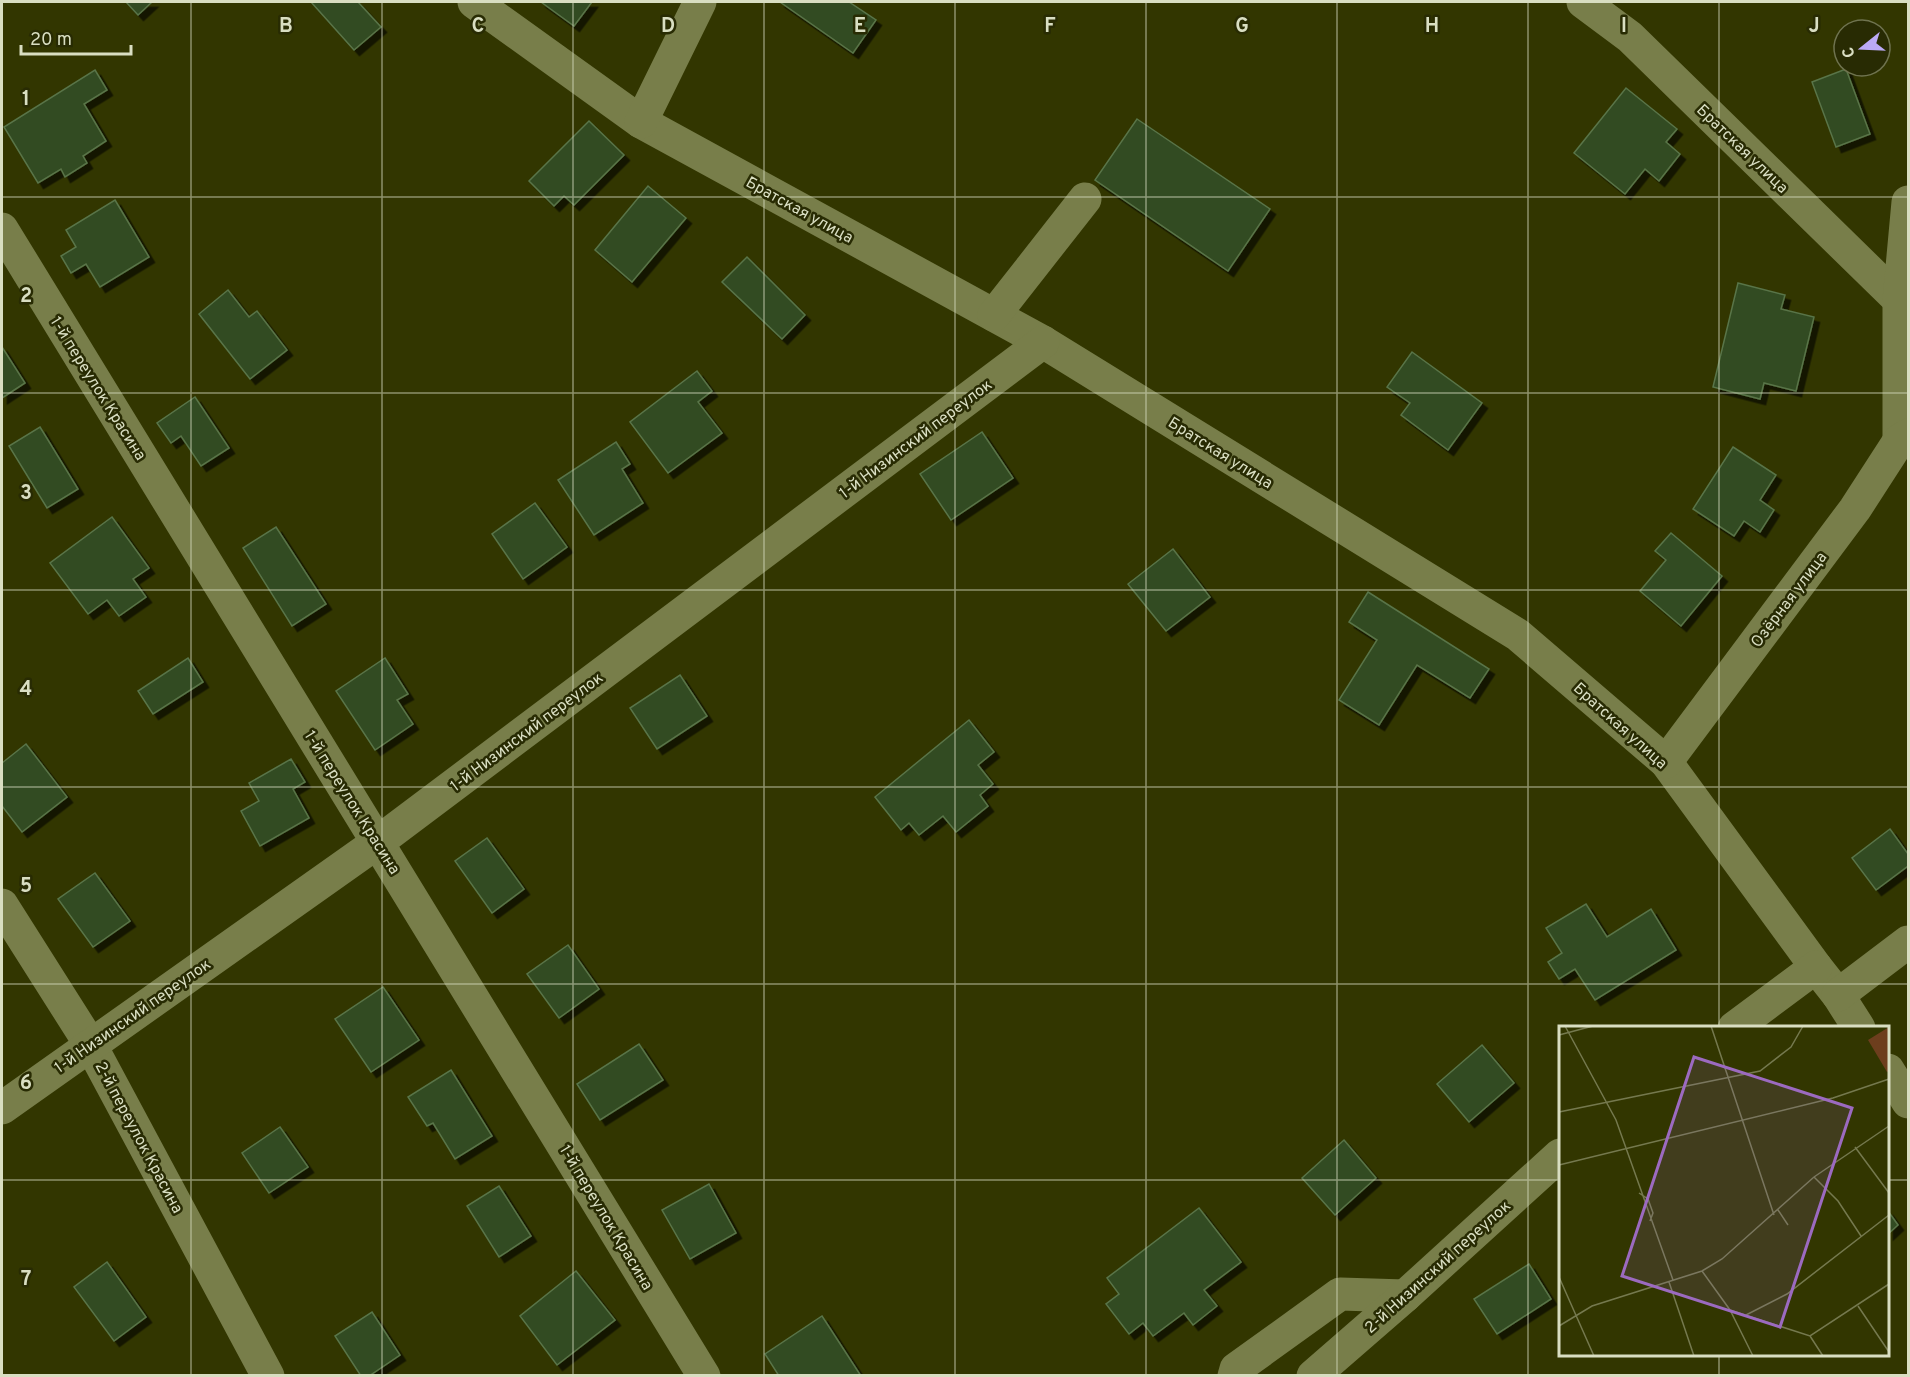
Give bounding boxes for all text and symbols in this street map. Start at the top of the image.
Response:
text: B [279,14,293,40]
text: C [472,14,484,40]
text: D [661,14,675,40]
text: E [854,14,866,40]
text: F [1044,14,1056,40]
text: G [1235,14,1249,40]
text: H [1425,14,1439,40]
text: I [1621,14,1627,40]
text: J [1808,14,1820,40]
scale bar [21,18,130,56]
north arrow [1832,18,1892,78]
text: 20 m [30,29,72,52]
text: С [1839,44,1861,60]
text: 1 [22,87,30,113]
street label: Братская улица [1692,101,1792,198]
street label: Братская улица [742,173,856,249]
text: 2 [20,284,32,310]
street label: 1-й переулок Красина [45,313,150,465]
street label: 1-й Низинский переулок [836,375,997,504]
street label: Братская улица [1164,413,1276,494]
text: 3 [20,481,32,507]
street label: Озёрная улица [1747,548,1832,652]
street label: 1-й Низинский переулок [447,668,608,797]
text: 4 [20,677,32,703]
street label: Братская улица [1568,679,1671,774]
street label: 1-й переулок Красина [299,727,404,879]
text: 5 [20,874,32,900]
street label: 1-й Низинский переулок [51,955,215,1078]
inset map [1559,1026,1889,1356]
street label: 2-й переулок Красина [90,1059,187,1217]
text: 6 [20,1071,32,1097]
street label: 1-й переулок Красина [554,1142,657,1294]
street label: 2-й Низинский переулок [1361,1197,1515,1338]
text: 7 [21,1267,31,1293]

